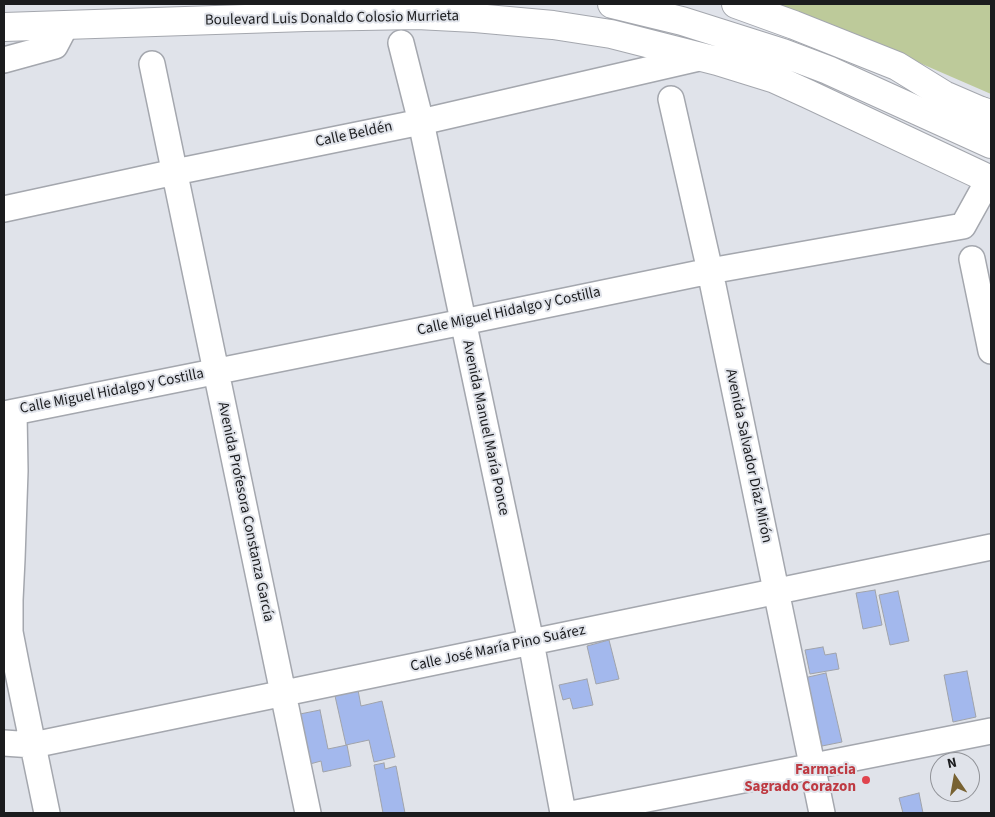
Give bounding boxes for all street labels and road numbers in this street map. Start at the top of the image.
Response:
street label: Boulevard Luis Donaldo Colosio Murrieta [205,8,459,30]
street label: Calle Beldén [314,118,394,152]
street label: Calle Miguel Hidalgo y Costilla [416,284,602,340]
street label: Avenida Manuel María Ponce [458,339,512,517]
street label: Calle Miguel Hidalgo y Costilla [18,365,206,419]
street label: Avenida Salvador Díaz Mirón [721,367,775,545]
street label: Avenida Profesora Constanza García [213,400,277,624]
street label: Calle José María Pino Suárez [409,622,587,676]

